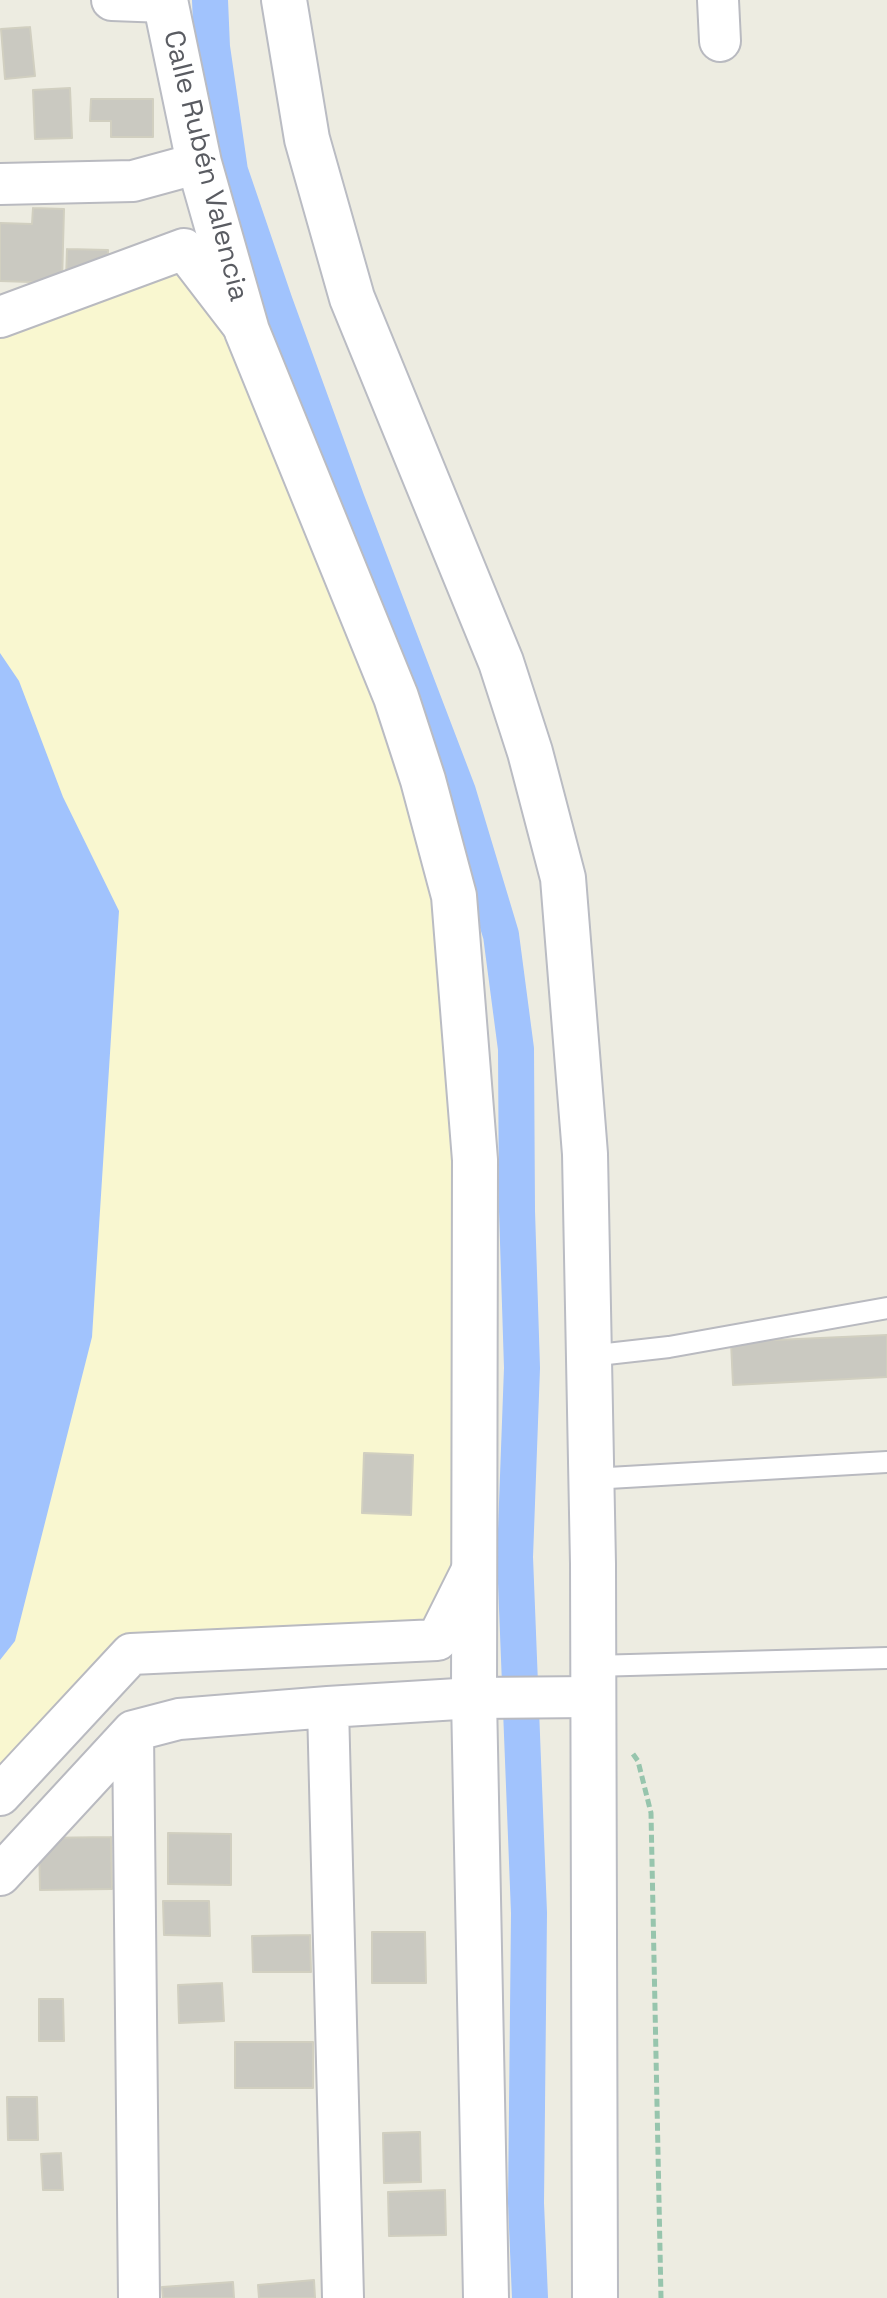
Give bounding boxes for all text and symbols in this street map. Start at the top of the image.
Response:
street label: Calle Rubén Valencia [155,27,255,305]

